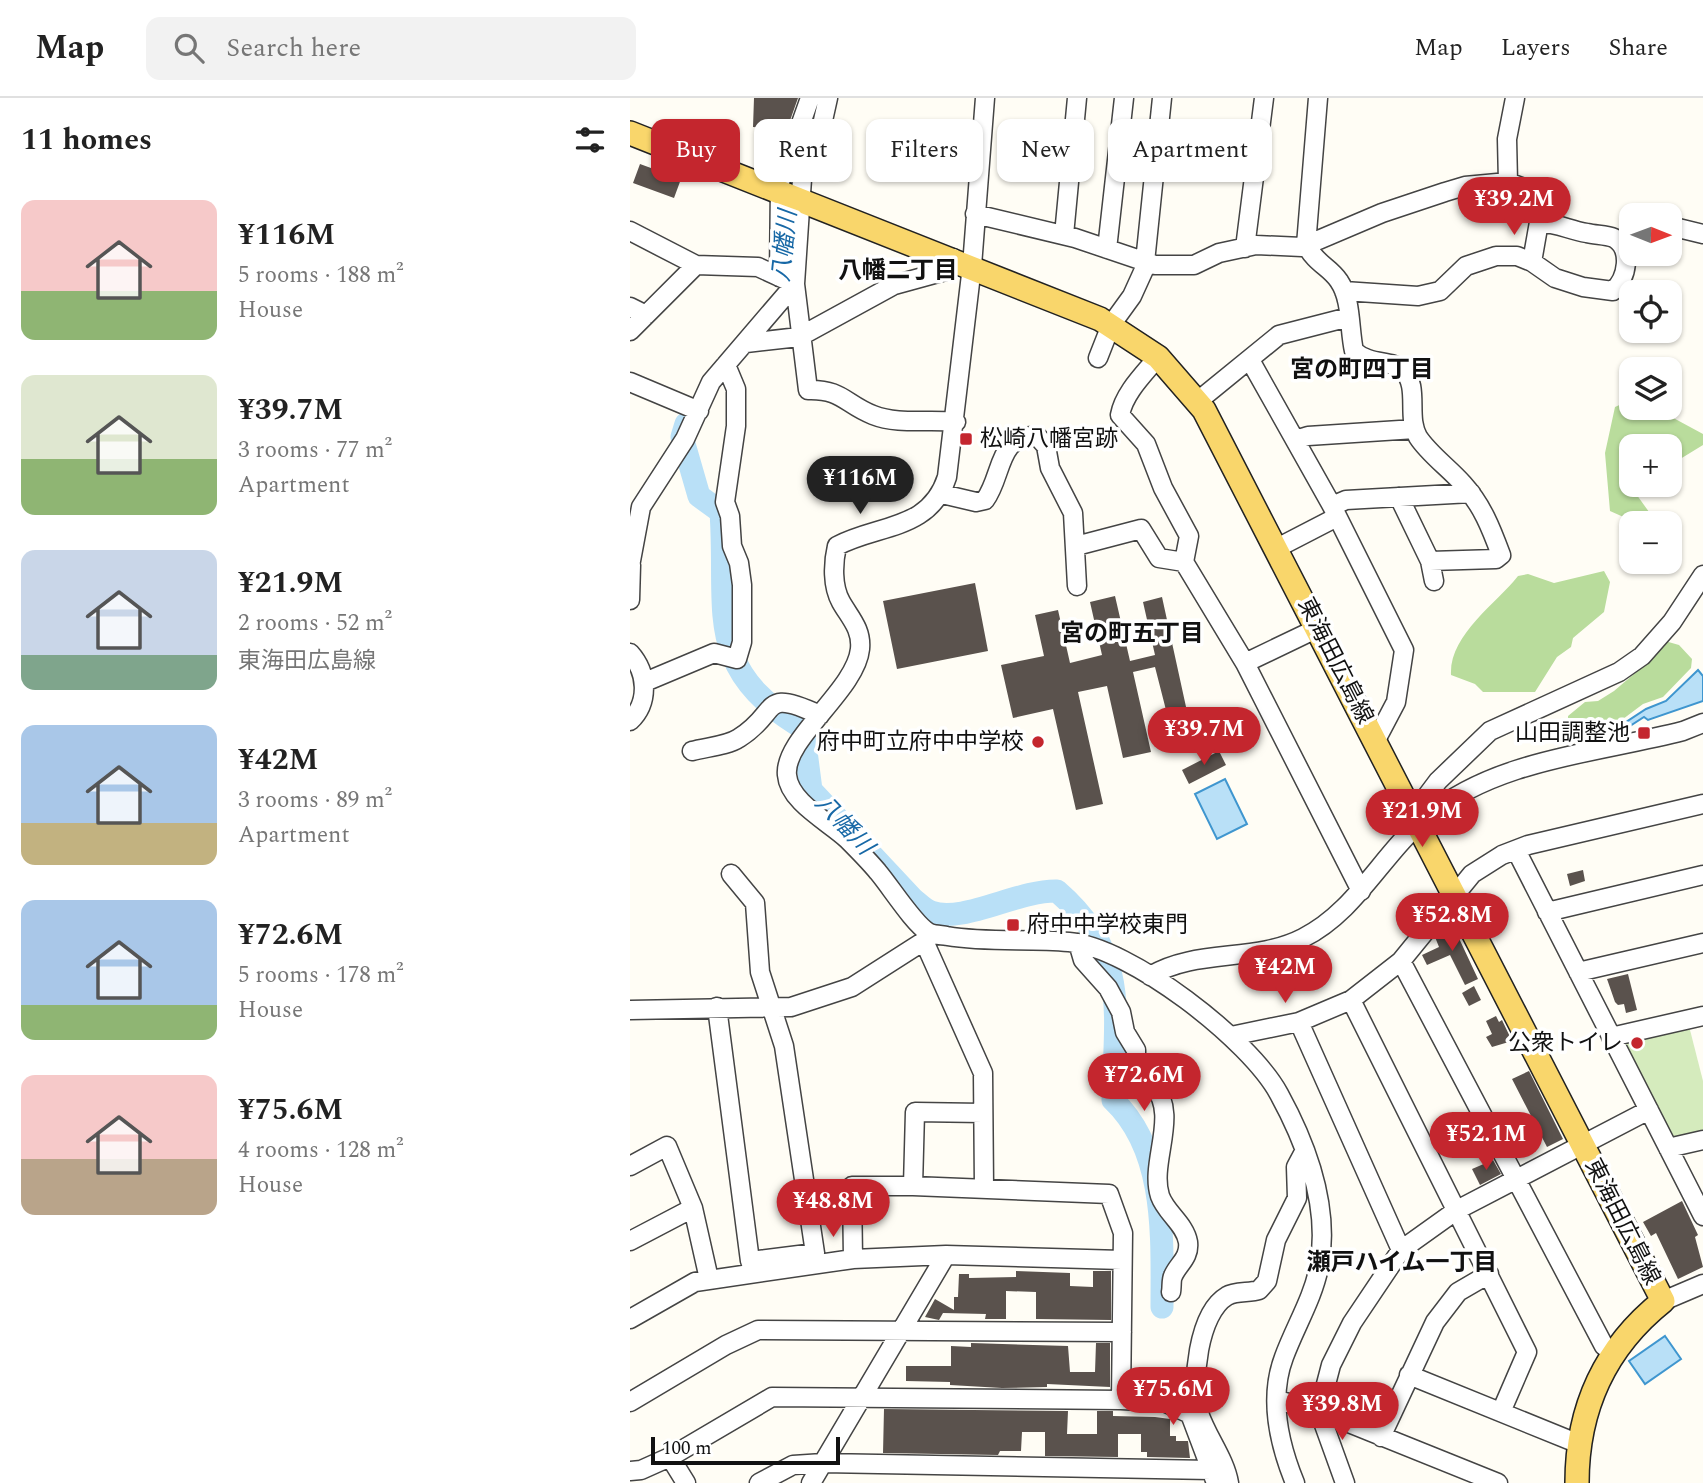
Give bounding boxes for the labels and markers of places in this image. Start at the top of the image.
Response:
pin: ¥39.2M [1457,178,1571,237]
place label: 松崎八幡宮跡 [980,422,1118,457]
marker: 松崎八幡宮跡 [958,431,974,447]
pin: ¥116M [811,456,909,516]
pin: ¥39.7M [1147,708,1261,767]
place label: 山田調整池 [1515,716,1630,751]
place label: 府中町立府中中学校 [817,725,1024,760]
marker: 山田調整池 [1636,725,1652,741]
marker: 府中町立府中中学校 [1030,734,1046,750]
pin: ¥21.9M [1365,790,1479,849]
pin: ¥52.8M [1395,894,1509,953]
place label: 府中中学校東門 [1027,908,1188,943]
marker: 府中中学校東門 [1005,917,1021,933]
pin: ¥42M [1244,946,1326,1005]
place label: 公衆トイレ [1508,1026,1623,1061]
marker: 公衆トイレ [1629,1035,1645,1051]
pin: ¥72.6M [1087,1054,1201,1113]
pin: ¥52.1M [1429,1112,1543,1172]
pin: ¥48.8M [776,1180,890,1239]
pin: ¥75.6M [1116,1368,1230,1427]
pin: ¥39.8M [1285,1382,1399,1442]

